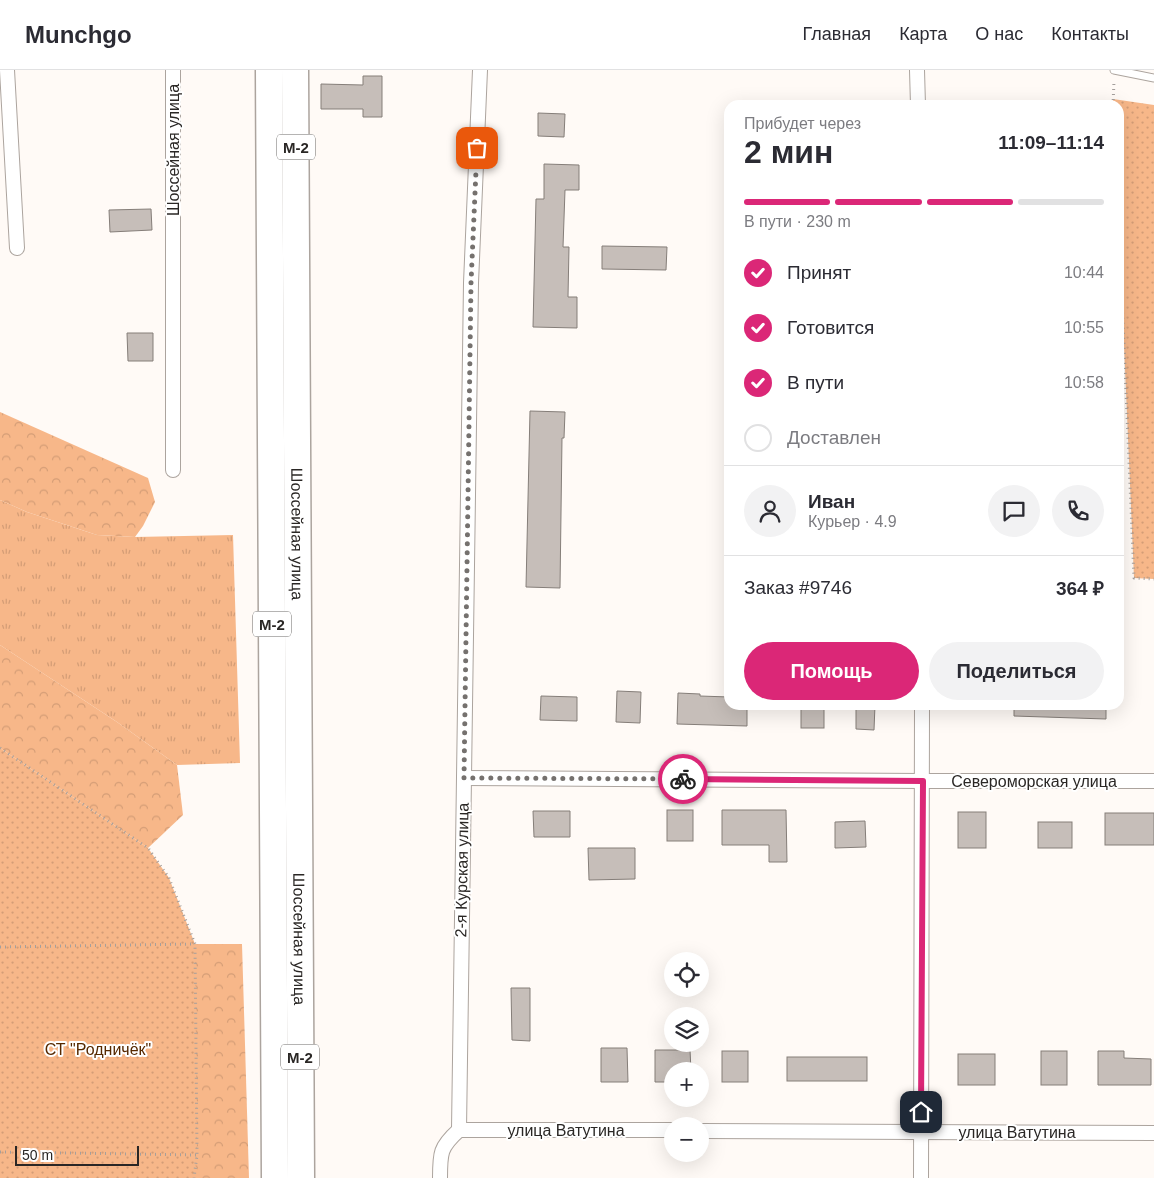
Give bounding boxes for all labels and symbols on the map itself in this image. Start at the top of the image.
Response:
street label: Шоссейная улица [165,84,182,216]
pin [456,127,498,169]
road number: М-2 [277,134,315,160]
street label: Шоссейная улица [289,468,306,600]
road number: М-2 [253,612,291,636]
courier [658,754,708,804]
street label: Североморская улица [951,773,1117,790]
street label: 2-я Курская улица [452,802,472,937]
street label: Шоссейная улица [291,873,309,1005]
park label: СТ "Родничёк" [45,1041,151,1058]
road number: М-2 [281,1044,319,1070]
pin [900,1091,942,1133]
street label: улица Ватутина [507,1122,625,1139]
street label: улица Ватутина [958,1124,1076,1141]
scale bar [15,1143,139,1166]

